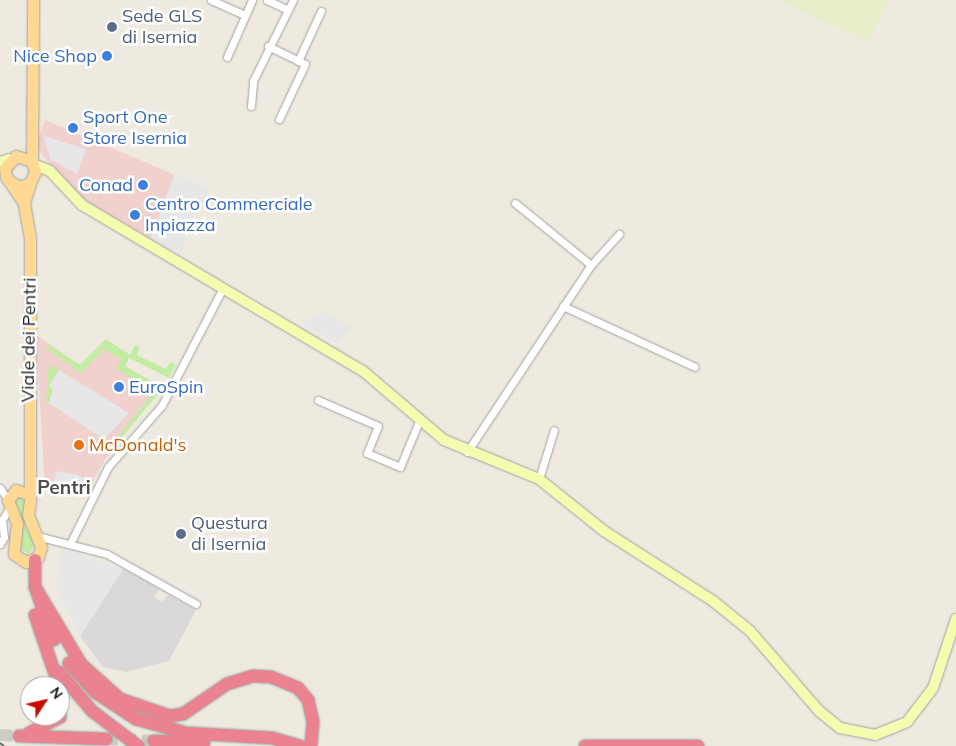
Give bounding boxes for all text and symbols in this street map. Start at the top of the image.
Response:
place label: Sede GLS di Isernia [122,6,202,48]
marker: Sede GLS di Isernia [106,21,118,33]
place label: Nice Shop [13,45,97,67]
marker: Nice Shop [101,50,113,62]
place label: Sport One Store Isernia [83,107,187,150]
marker: Sport One Store Isernia [67,122,79,134]
place label: Conad [79,174,133,196]
marker: Conad [137,179,149,191]
place label: Centro Commerciale Inpiazza [145,194,313,236]
marker: Centro Commerciale Inpiazza [129,209,141,221]
street label: Viale dei Pentri [17,277,41,403]
place label: EuroSpin [129,376,204,398]
marker: EuroSpin [113,381,125,393]
place label: McDonald's [89,434,186,456]
marker: McDonald's [73,439,85,451]
district label: Pentri [37,477,91,499]
place label: Questura di Isernia [191,513,268,556]
marker: Questura di Isernia [175,528,187,540]
north arrow [20,676,70,726]
text: N [46,683,67,702]

